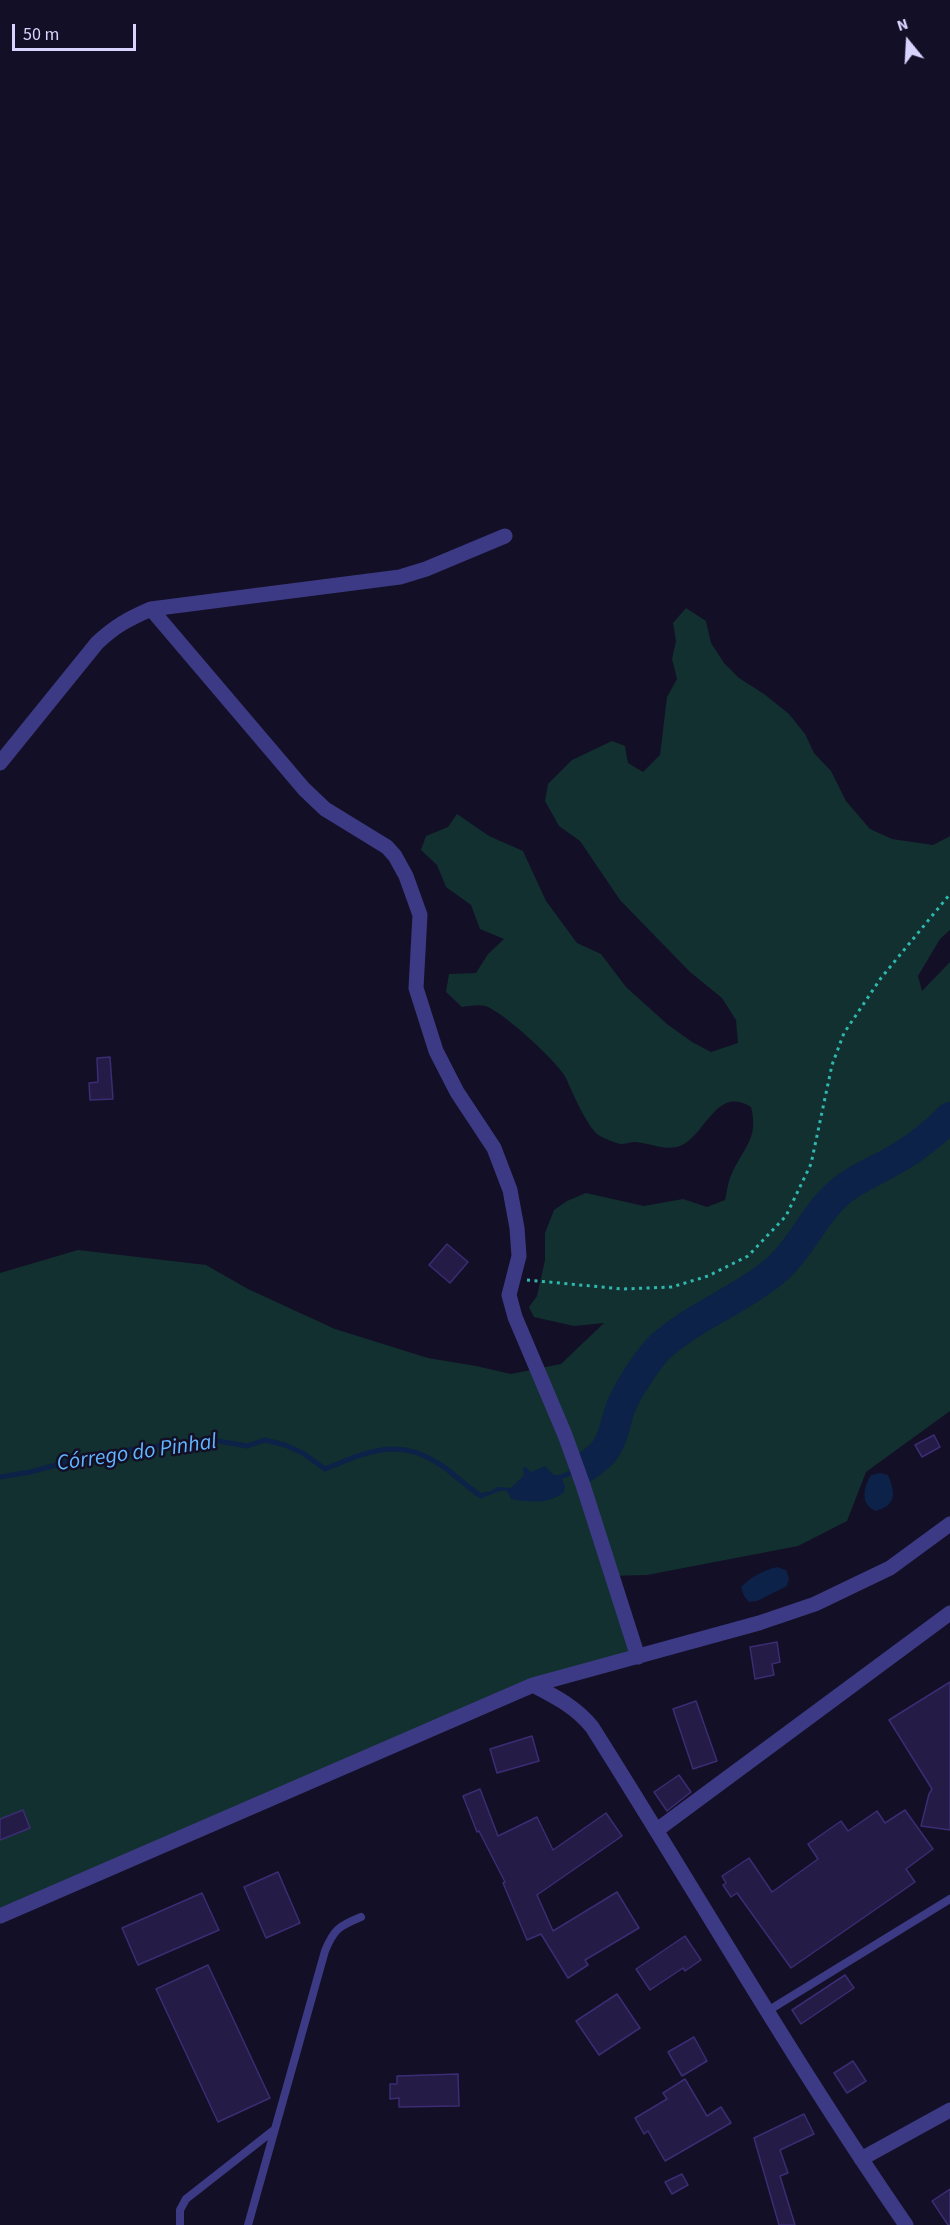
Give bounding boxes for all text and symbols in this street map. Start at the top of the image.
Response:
scale bar [15,12,140,50]
north arrow [878,12,938,72]
text: N [894,13,911,37]
text: 50 m [23,22,59,47]
water label: Córrego do Pinhal [55,1430,219,1478]

